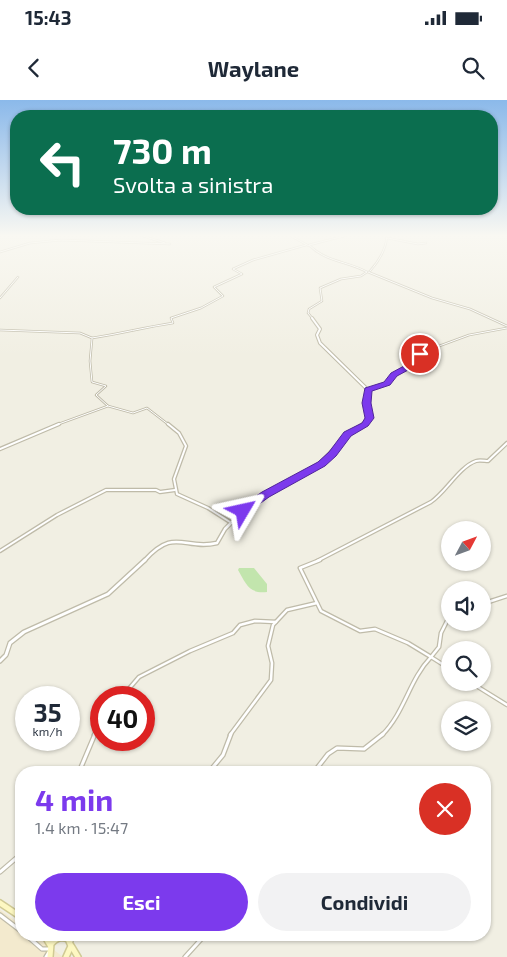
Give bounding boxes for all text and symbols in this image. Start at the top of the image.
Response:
text: 15:43 [25,6,71,29]
icon: back [20,54,48,82]
icon: search [459,54,487,82]
text: Waylane [208,55,299,81]
text: 730 m [113,129,212,171]
icon: left [30,130,95,195]
text: Svolta a sinistra [113,171,273,197]
pin [399,333,441,375]
icon: arrive [406,340,434,368]
position arrow [216,484,268,536]
north arrow [441,521,491,571]
map controls [441,521,491,751]
button: sound [441,581,491,631]
button: search [441,641,491,691]
speed limit sign: 40 [90,686,155,751]
text: 35 [34,697,61,727]
button: layers [441,701,491,751]
text: km/h [33,724,62,738]
text: 4 min [35,781,113,817]
button: close [419,783,471,835]
text: 1.4 km · 15:47 [35,818,128,837]
button: Esci [35,873,248,931]
button: Condividi [258,873,471,931]

